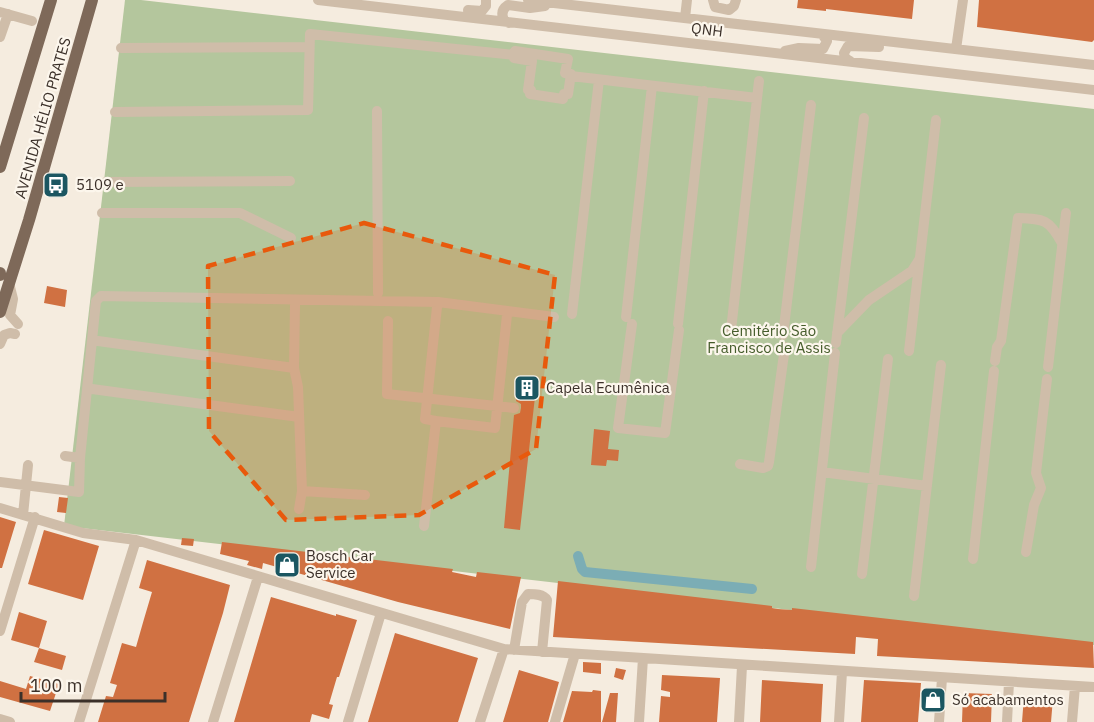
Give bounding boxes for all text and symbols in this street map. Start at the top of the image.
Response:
street label: QNH [690,18,724,41]
street label: AVENIDA HÉLIO PRATES [10,35,75,201]
bus stop icon: 5109 e [41,170,71,200]
place label: 5109 e [76,175,124,194]
park label: Cemitério São Francisco de Assis [707,321,831,357]
building icon: Capela Ecumênica [512,373,542,403]
place label: Capela Ecumênica [546,378,670,397]
place label: Bosch Car Service [306,546,374,582]
shop icon: Bosch Car Service [272,550,302,580]
scale bar [21,665,165,703]
text: 100 m [30,674,82,697]
shop icon: Só acabamentos [918,685,948,715]
place label: Só acabamentos [952,690,1064,709]

